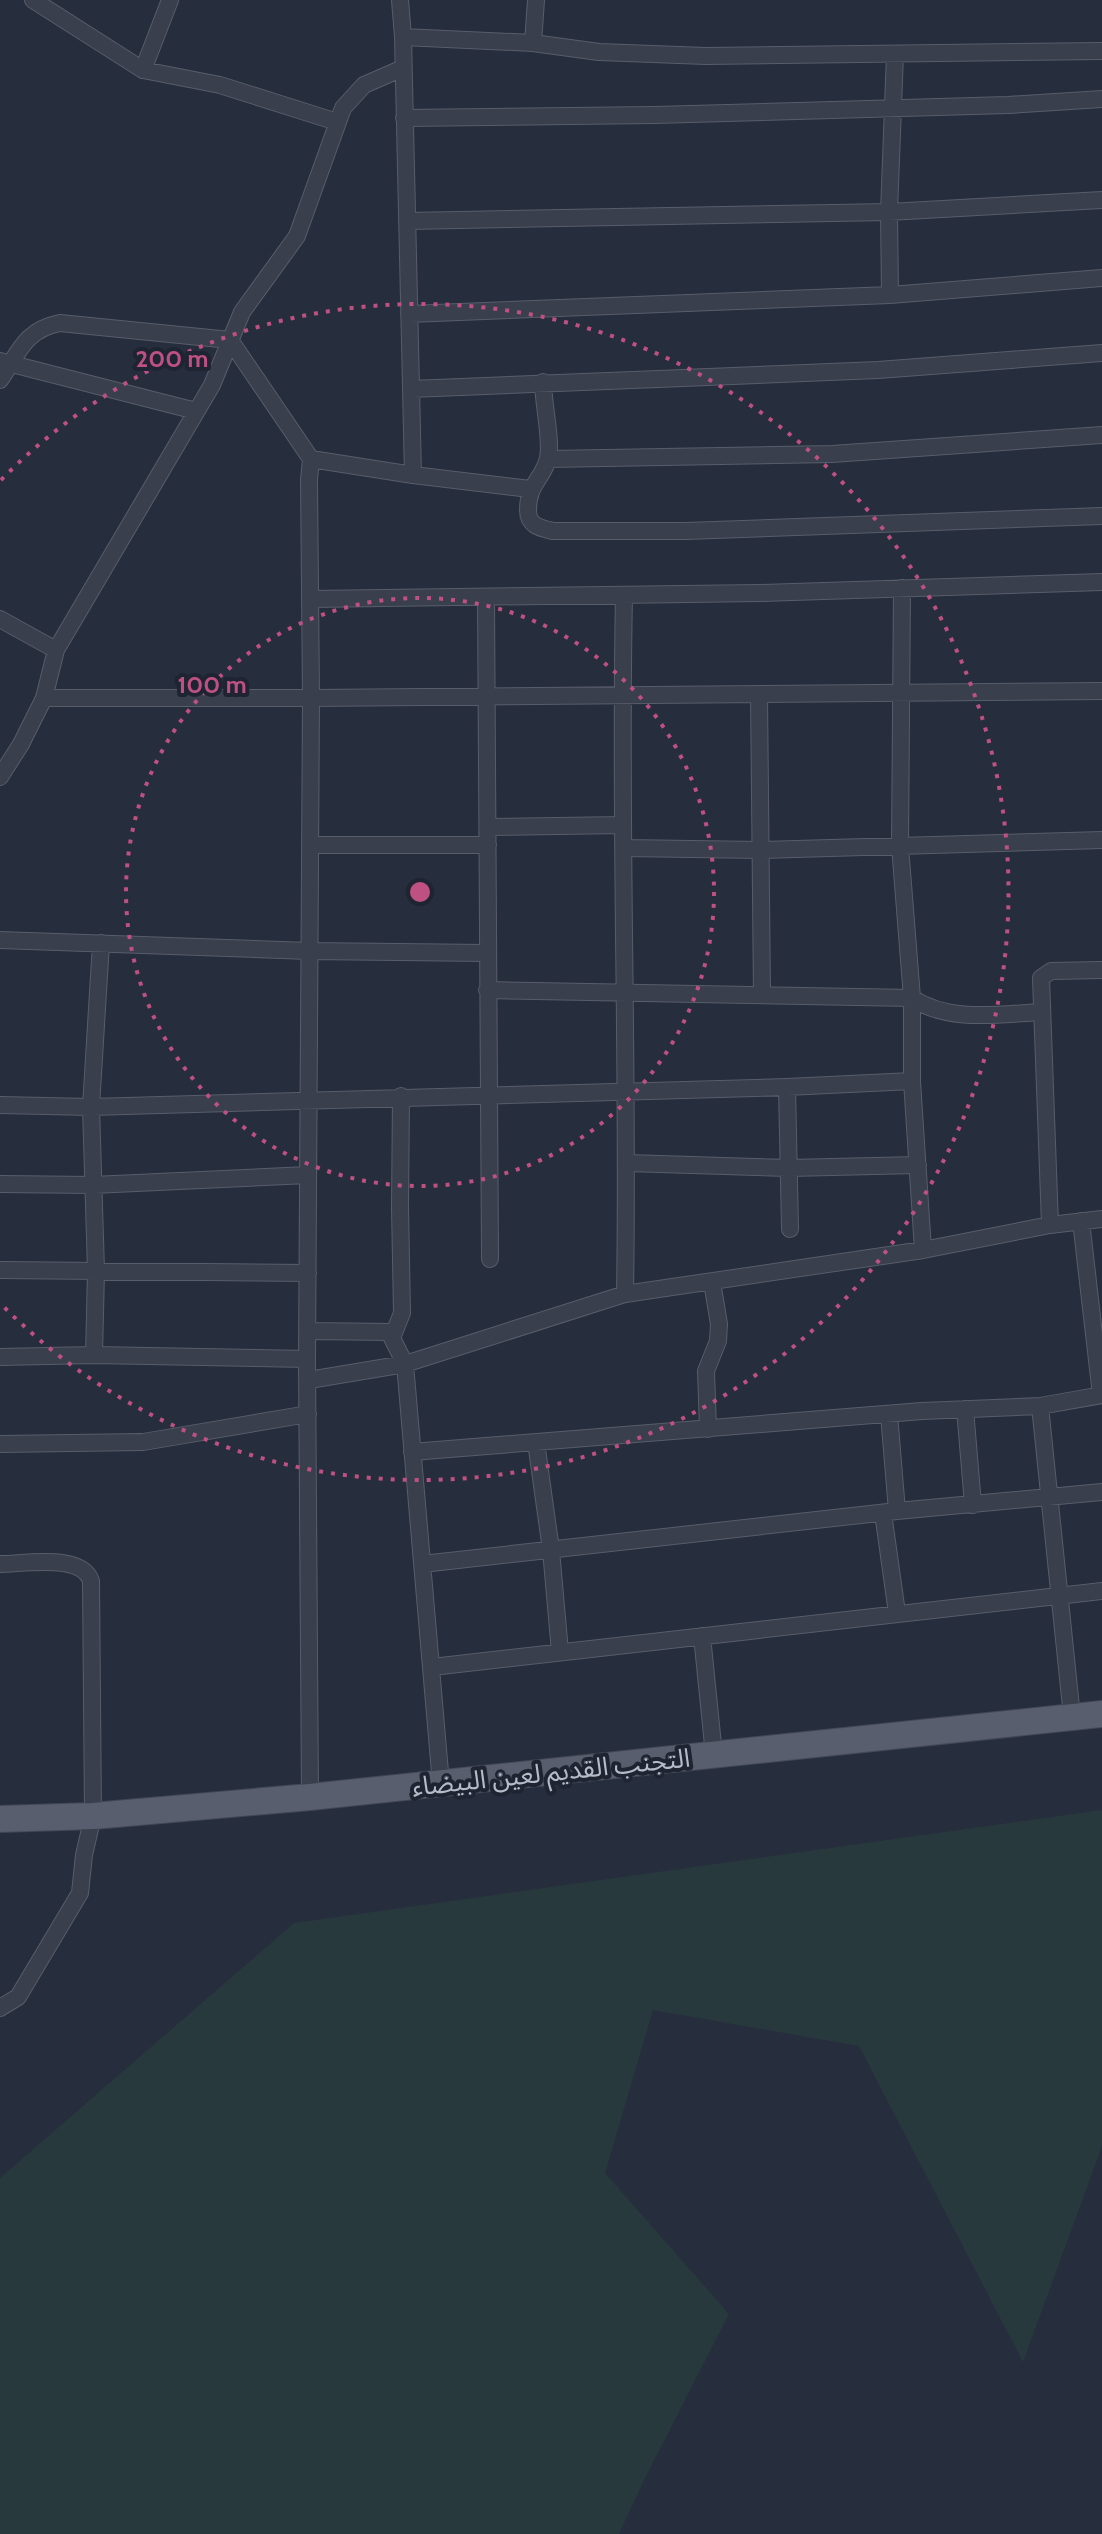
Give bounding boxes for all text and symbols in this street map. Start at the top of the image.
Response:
text: 200 m [136,344,208,373]
text: 100 m [177,670,247,699]
centre of rings [406,878,434,906]
street label: التجنب القديم لعين البيضاء [410,1741,692,1807]

